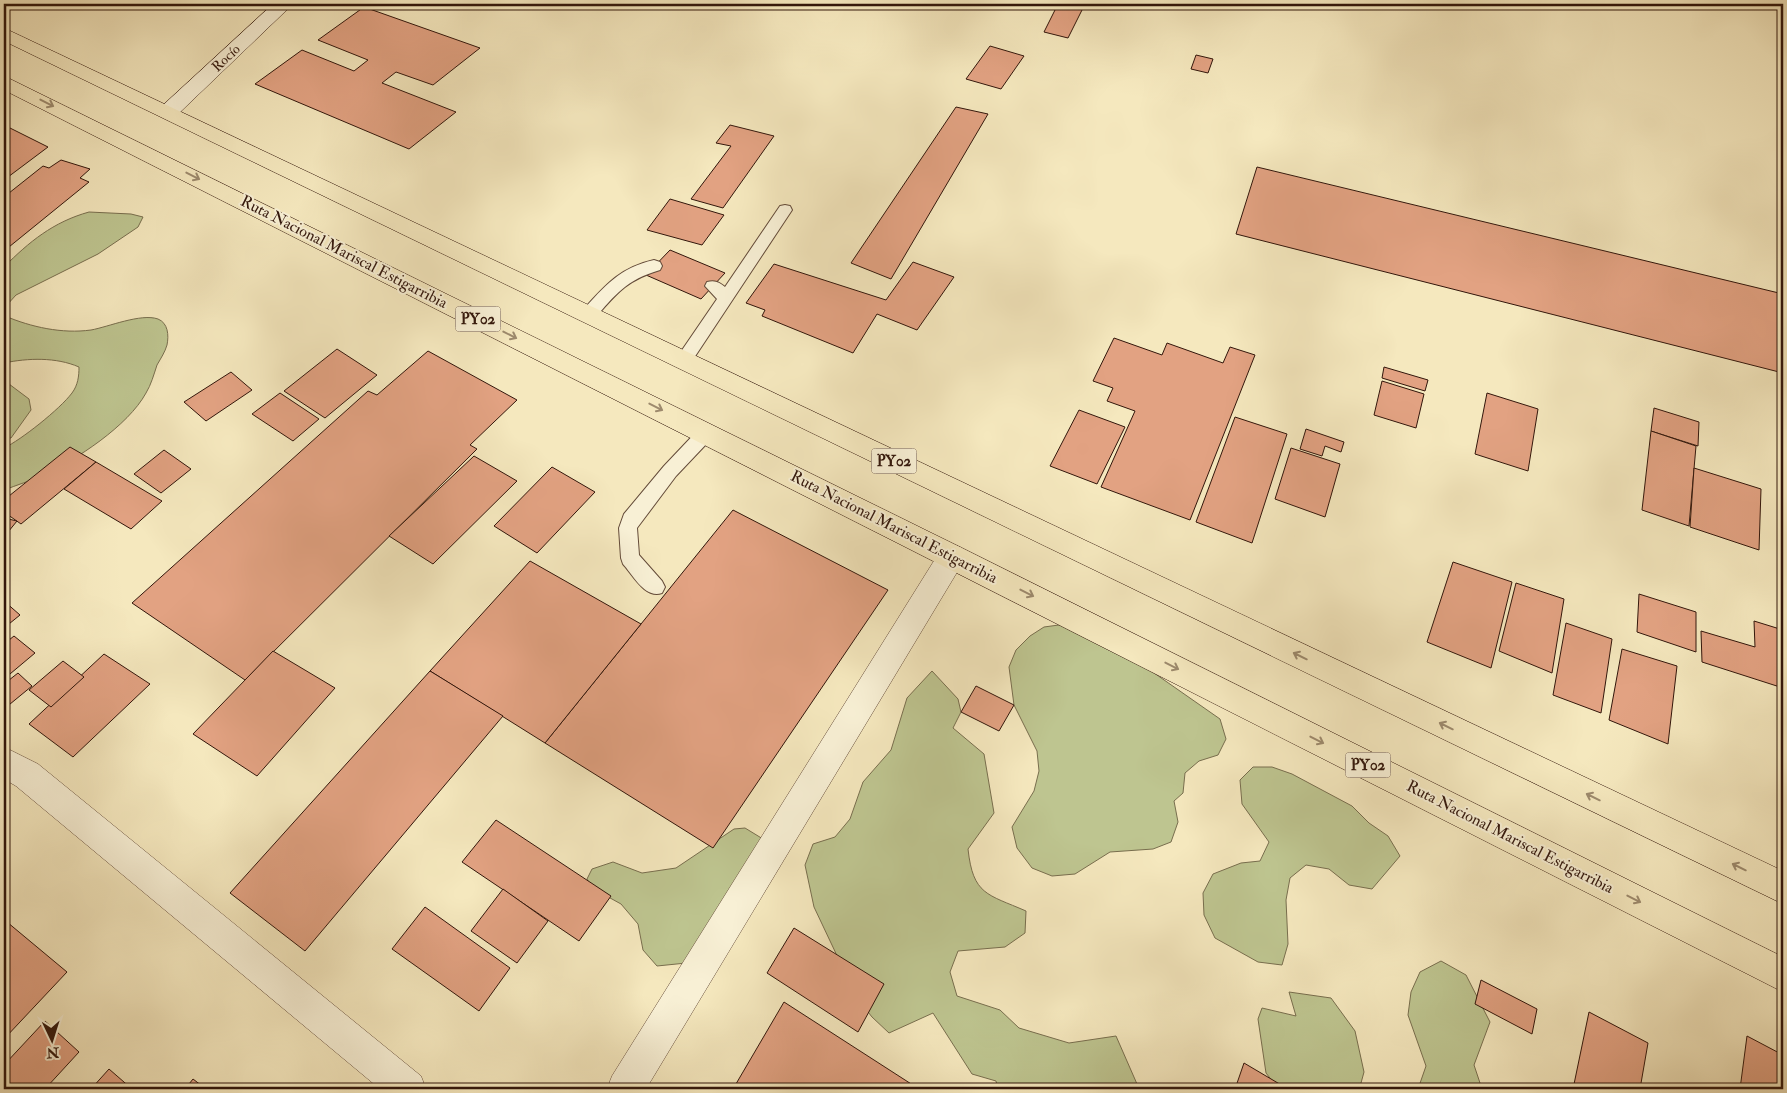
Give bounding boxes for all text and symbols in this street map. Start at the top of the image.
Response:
street label: Rocío [208,40,244,75]
one-way arrow [40,98,55,108]
one-way arrow [185,172,200,181]
street label: Ruta Nacional Mariscal Estigarribia [237,191,451,313]
road number: PY02 [456,306,500,332]
one-way arrow [502,331,517,340]
one-way arrow [648,403,663,413]
road number: PY02 [872,448,916,474]
street label: Ruta Nacional Mariscal Estigarribia [787,466,1001,588]
one-way arrow [1019,588,1034,598]
one-way arrow [1293,651,1308,660]
one-way arrow [1164,662,1179,671]
one-way arrow [1439,721,1454,731]
one-way arrow [1309,735,1324,745]
road number: PY02 [1346,752,1390,778]
street label: Ruta Nacional Mariscal Estigarribia [1403,776,1617,898]
one-way arrow [1586,792,1601,801]
one-way arrow [1732,862,1747,871]
one-way arrow [1626,895,1641,904]
north arrow [28,1016,78,1066]
text: N [46,1043,61,1061]

